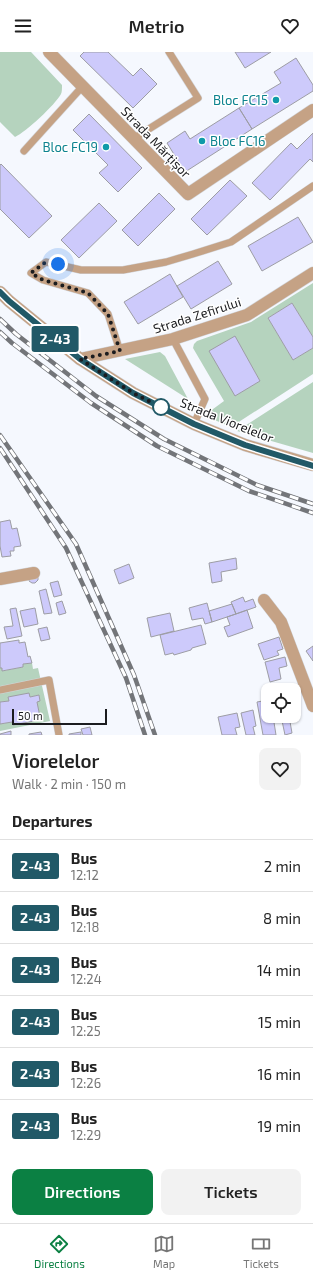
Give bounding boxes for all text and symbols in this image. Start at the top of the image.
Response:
icon: menu [12,15,34,37]
text: Metrio [129,15,184,37]
icon: heart [279,15,301,37]
place label: Bloc FC15 [213,92,268,108]
marker: Bloc FC15 [271,95,281,105]
street label: Strada Mărțișor [117,103,194,182]
place label: Bloc FC16 [210,133,266,149]
marker: Bloc FC16 [197,136,207,146]
place label: Bloc FC19 [43,139,98,155]
marker: Bloc FC19 [101,142,111,152]
your location [48,254,68,274]
street label: Strada Zefirului [151,293,243,337]
line badge: 2-43 [27,326,83,352]
text: 2-43 [40,330,70,347]
street label: Strada Viorelelor [178,394,276,446]
unlabelled marker [152,398,170,416]
map controls [261,683,301,723]
button: locate [261,683,301,723]
scale bar [12,707,107,726]
text: 50 m [18,709,43,722]
button: heart [259,748,301,790]
text: Viorelelor [12,749,100,772]
text: Walk · 2 min · 150 m [12,776,126,792]
text: Departures [12,812,92,830]
text: Bus [71,849,97,867]
text: 2-43 [20,857,51,874]
text: 2 min [264,857,301,875]
text: 12:12 [71,867,99,883]
text: Bus [71,901,97,919]
text: 2-43 [20,909,51,926]
text: 8 min [263,909,301,927]
text: 12:18 [71,919,99,935]
text: Bus [71,953,97,971]
text: 2-43 [20,961,51,978]
text: 14 min [257,961,301,979]
text: 12:24 [71,971,102,987]
text: Bus [71,1005,97,1023]
text: 2-43 [20,1013,51,1030]
text: 15 min [258,1013,301,1031]
text: 12:25 [71,1023,101,1039]
text: Bus [71,1057,97,1075]
text: 2-43 [20,1065,51,1082]
text: 16 min [258,1065,301,1083]
text: 12:26 [71,1075,101,1091]
text: Bus [71,1109,97,1127]
text: 2-43 [20,1117,51,1134]
text: 19 min [258,1117,301,1135]
text: 12:29 [71,1127,101,1143]
button: Directions [12,1169,153,1215]
button: Tickets [161,1169,301,1215]
tab: Directions [34,1233,85,1270]
tab: Map [153,1233,175,1270]
tab: Tickets [243,1233,279,1270]

